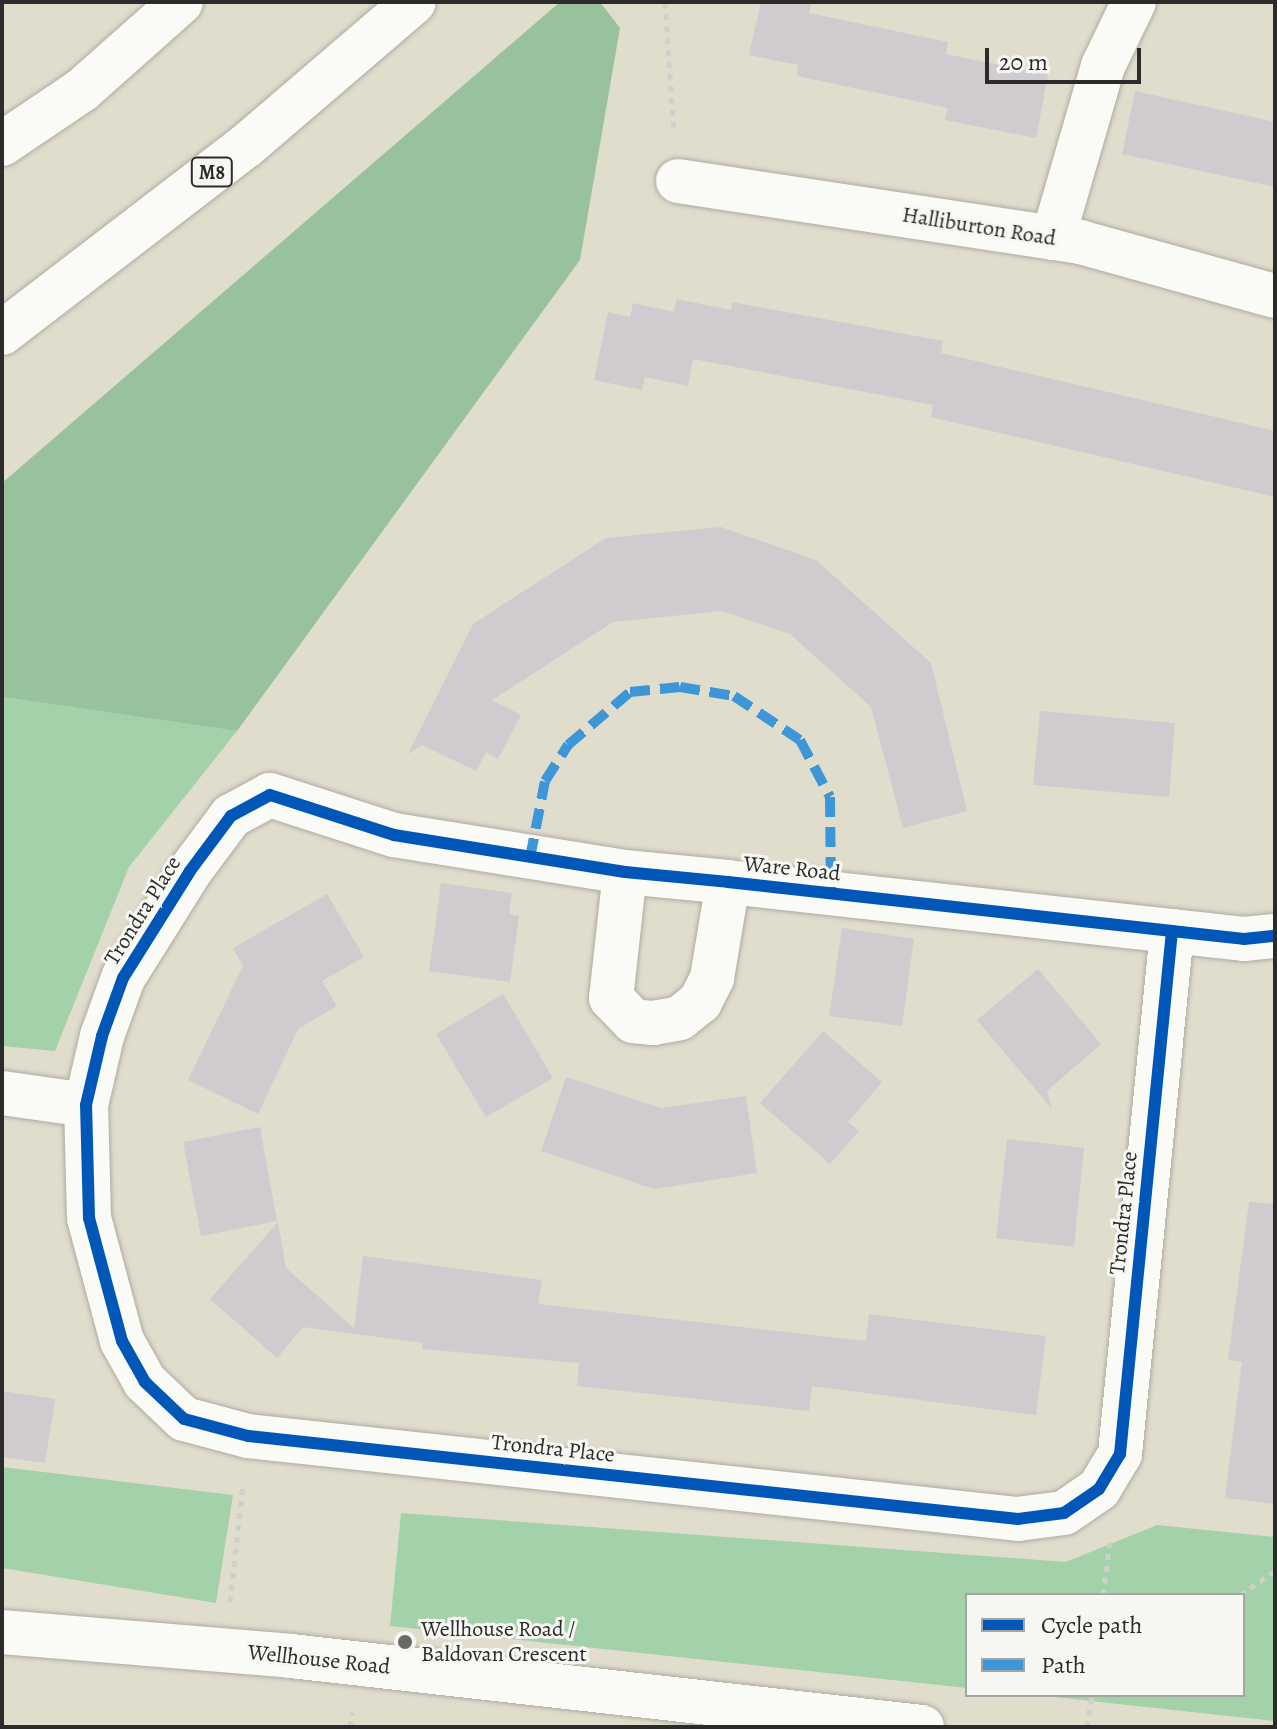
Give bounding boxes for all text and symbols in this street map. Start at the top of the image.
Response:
scale bar [989,32,1145,82]
text: 20 m [999,46,1048,78]
road number: M8 [190,156,234,188]
street label: Halliburton Road [900,202,1058,252]
street label: Ware Road [742,851,842,887]
street label: Trondra Place [99,852,187,970]
street label: Trondra Place [1104,1150,1144,1276]
street label: Trondra Place [490,1429,616,1469]
legend [965,1593,1245,1697]
text: Cycle path [1041,1609,1142,1641]
place label: Wellhouse Road / Baldovan Crescent [421,1616,587,1668]
marker: Wellhouse Road / Baldovan Crescent [396,1633,414,1651]
street label: Wellhouse Road [247,1639,391,1681]
text: Path [1041,1649,1086,1681]

